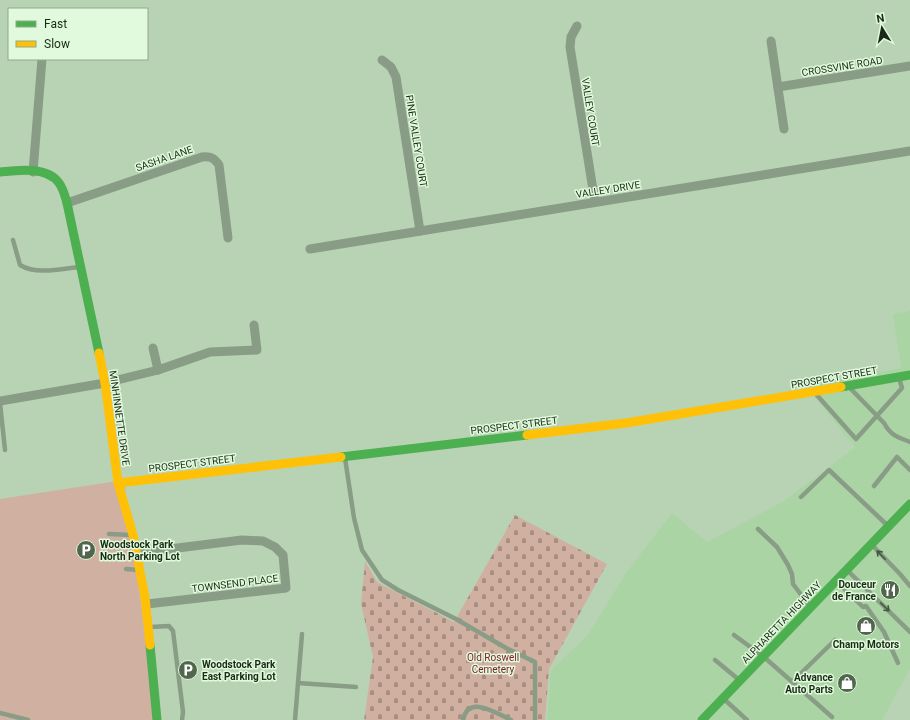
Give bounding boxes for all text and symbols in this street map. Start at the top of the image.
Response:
legend [8,8,148,60]
north arrow [862,8,902,48]
text: N [875,12,886,26]
text: Fast [44,17,67,31]
text: Slow [44,37,70,51]
street label: CROSSVINE ROAD [801,55,883,78]
street label: VALLEY COURT [580,77,601,147]
street label: PINE VALLEY COURT [404,94,429,188]
street label: SASHA LANE [134,143,194,173]
street label: VALLEY DRIVE [575,179,641,200]
street label: PROSPECT STREET [790,364,878,390]
street label: MINHINNETTE DRIVE [107,370,132,467]
street label: PROSPECT STREET [470,415,558,436]
street label: PROSPECT STREET [148,453,236,474]
parking icon: Woodstock Park North Parking Lot [75,539,97,561]
place label: Woodstock Park North Parking Lot [100,539,180,562]
one-way arrow [876,550,886,560]
street label: TOWNSEND PLACE [191,573,279,594]
street label: ALPHARETTA HIGHWAY [740,579,823,665]
place label: Douceur de France [832,579,877,602]
restaurant icon: Douceur de France [879,579,901,601]
one-way arrow [880,602,890,612]
shop icon: Champ Motors [855,615,877,637]
place label: Champ Motors [833,639,899,650]
park label: Old Roswell Cemetery [467,652,519,675]
parking icon: Woodstock Park East Parking Lot [177,659,199,681]
place label: Woodstock Park East Parking Lot [202,659,276,682]
place label: Advance Auto Parts [785,672,834,695]
shop icon: Advance Auto Parts [836,672,858,694]

